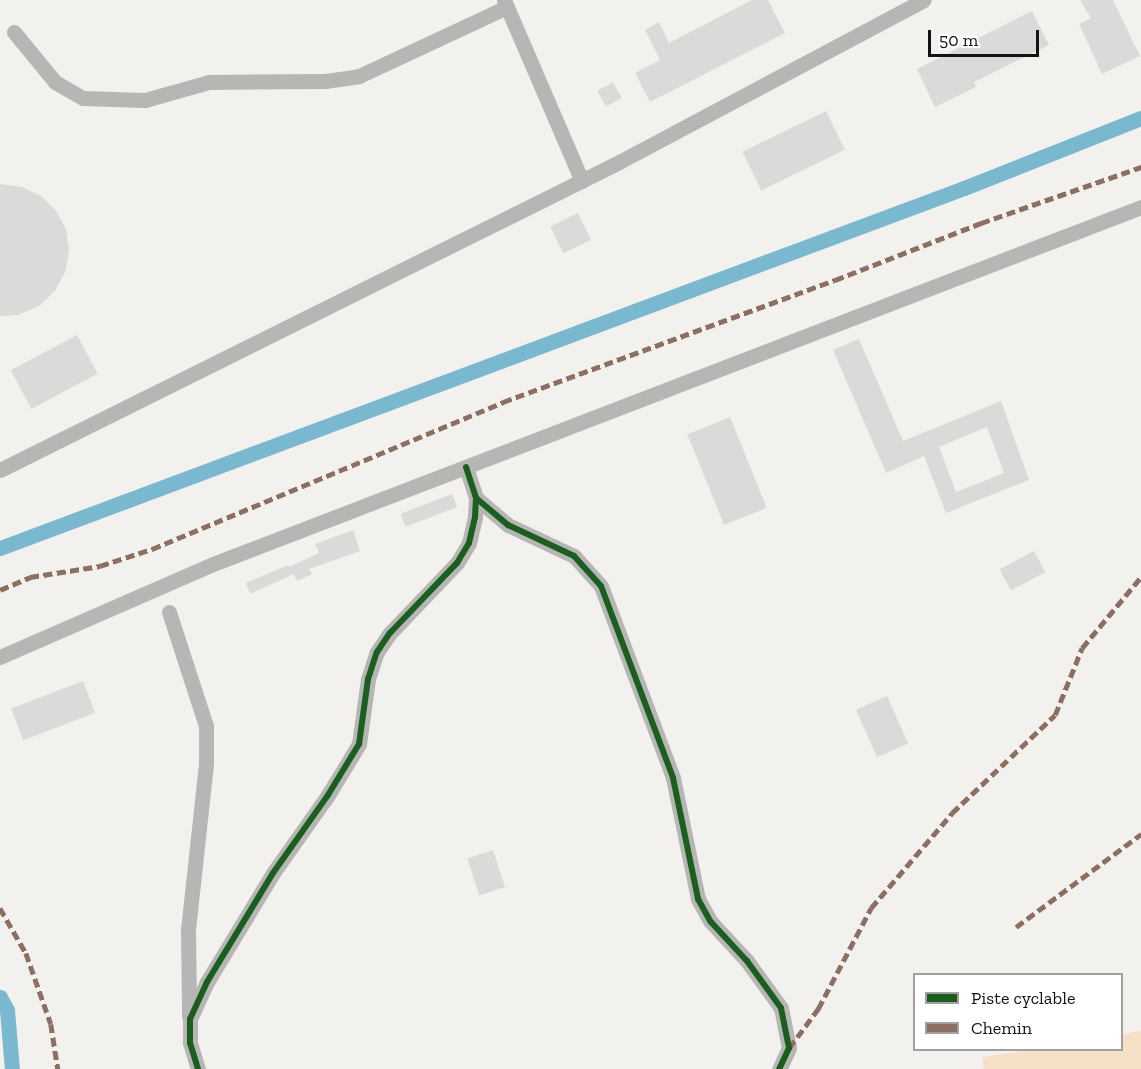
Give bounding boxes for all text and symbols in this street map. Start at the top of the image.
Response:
scale bar [931,18,1042,56]
text: 50 m [939,29,978,51]
legend [913,973,1123,1051]
text: Piste cyclable [971,987,1075,1009]
text: Chemin [971,1017,1032,1039]

